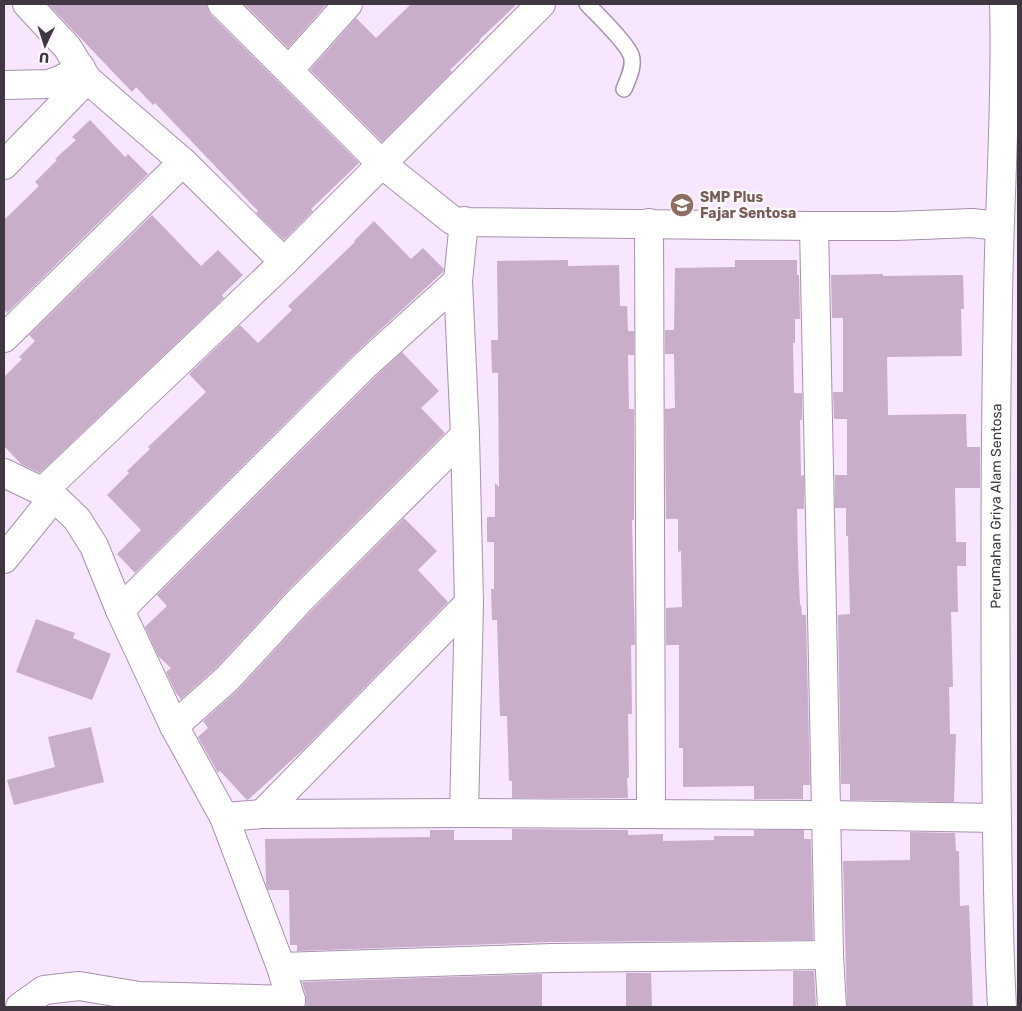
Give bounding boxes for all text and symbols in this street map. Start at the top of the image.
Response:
north arrow [20,20,70,70]
text: U [38,49,50,66]
place label: SMP Plus Fajar Sentosa [700,189,796,222]
school or university icon: SMP Plus Fajar Sentosa [669,192,695,218]
street label: Perumahan Griya Alam Sentosa [987,403,1005,609]

